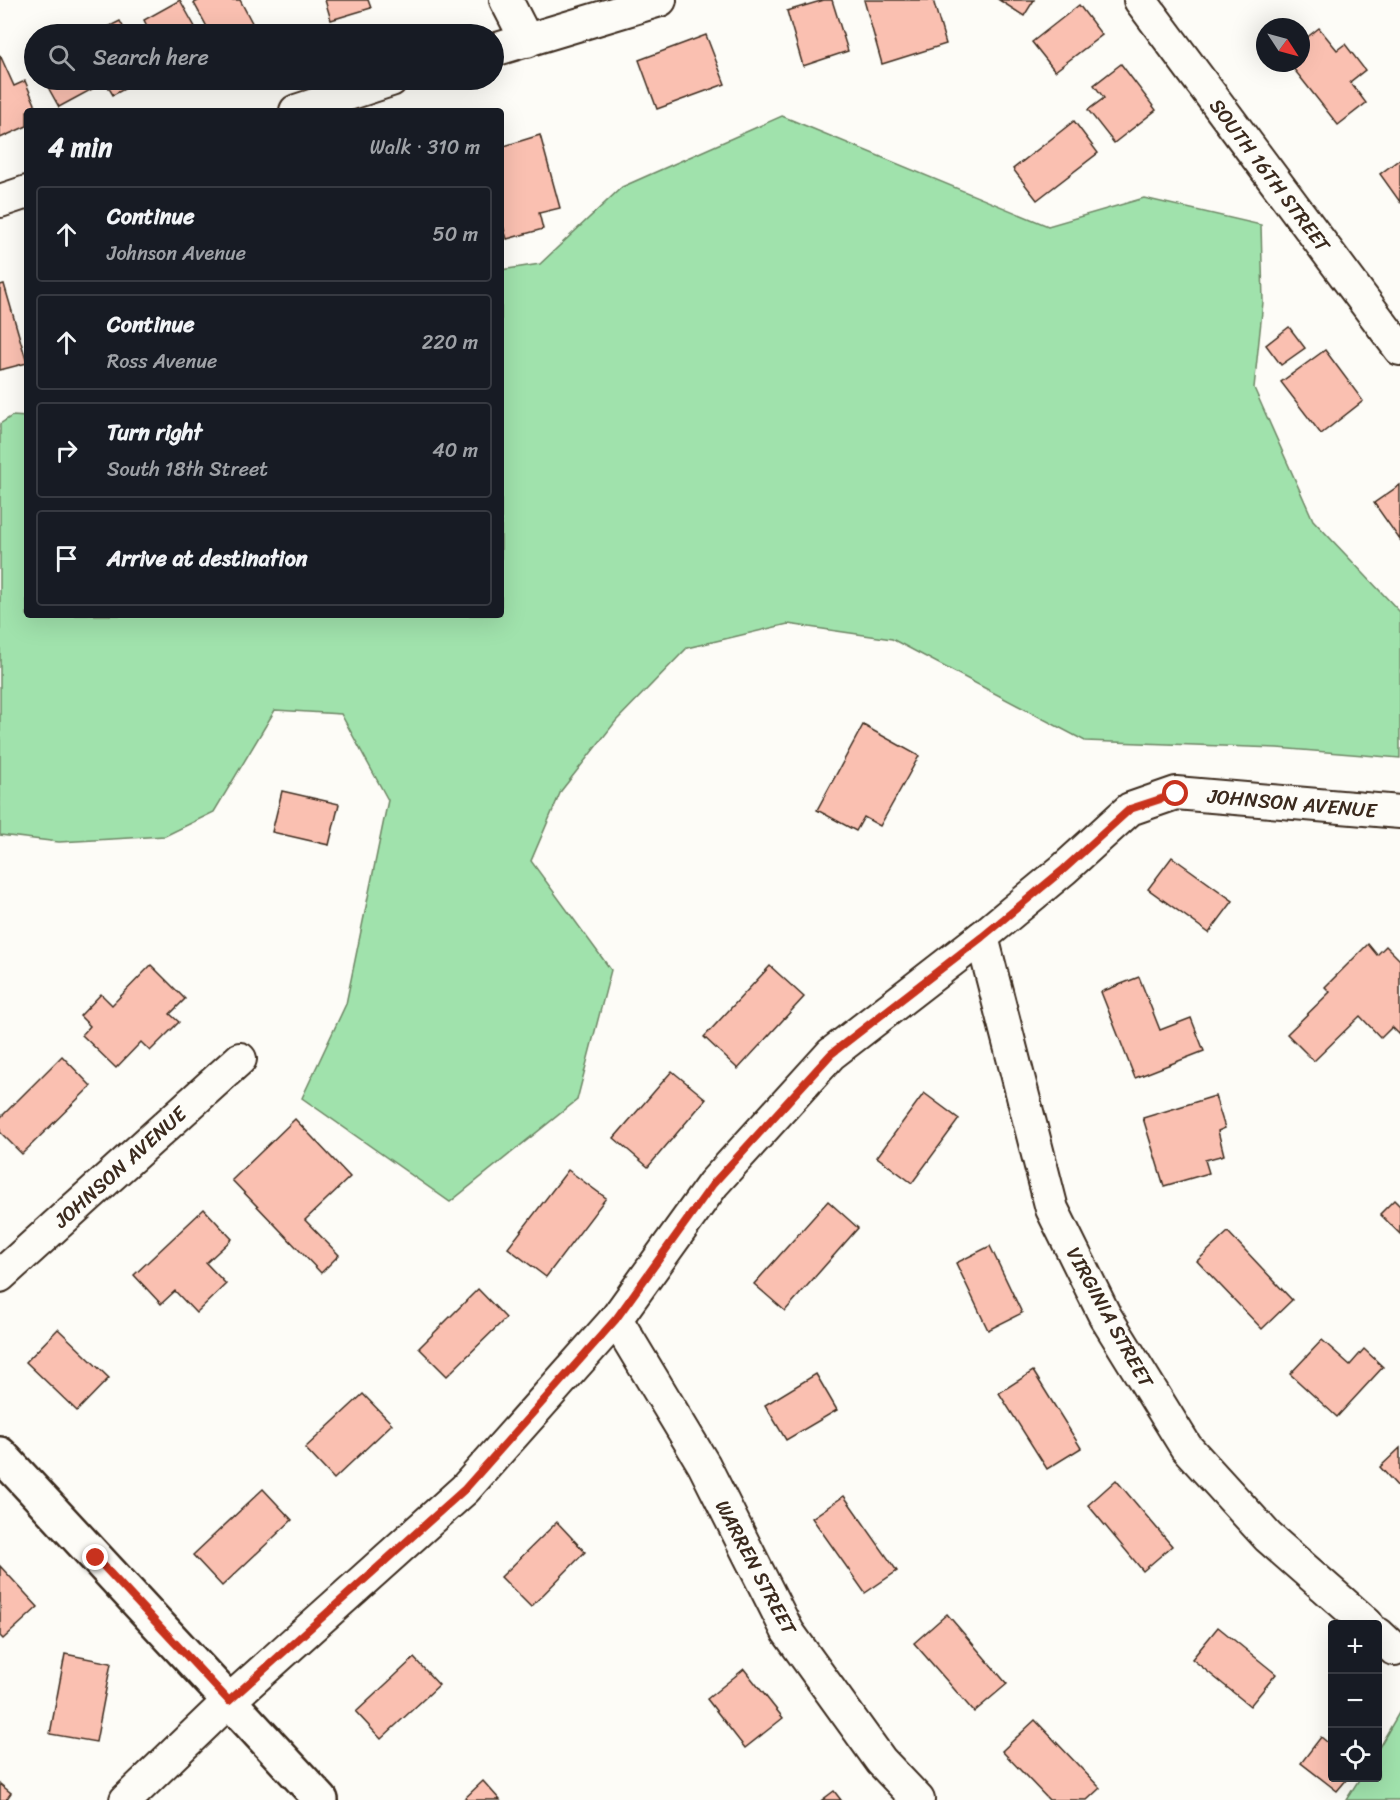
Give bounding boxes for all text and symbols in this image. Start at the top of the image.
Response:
north arrow [1256,18,1310,72]
search box [24,24,504,90]
text: Search here [93,38,209,77]
icon: search [45,41,78,74]
street label: SOUTH 16TH STREET [1200,91,1340,261]
text: 4 min [48,124,112,170]
text: Walk · 310 m [370,130,480,165]
text: Continue [107,197,195,236]
text: 50 m [433,217,478,252]
icon: ahead [50,218,83,251]
text: Johnson Avenue [107,236,246,271]
text: Continue [107,305,195,344]
text: 220 m [422,325,478,360]
icon: ahead [50,326,83,359]
text: Ross Avenue [107,344,217,379]
text: Turn right [107,413,202,452]
text: 40 m [432,433,478,468]
icon: right [50,434,83,467]
text: South 18th Street [107,452,268,487]
text: Arrive at destination [107,539,308,578]
icon: arrive [50,542,83,575]
street label: JOHNSON AVENUE [1205,779,1380,828]
route start [1162,780,1188,806]
street label: JOHNSON AVENUE [45,1096,196,1238]
street label: VIRGINIA STREET [1056,1240,1163,1395]
street label: WARREN STREET [705,1493,807,1642]
route end [82,1544,108,1570]
map controls [1328,1620,1382,1782]
button: + [1328,1620,1382,1674]
button: − [1328,1674,1382,1728]
button: locate [1328,1728,1382,1782]

